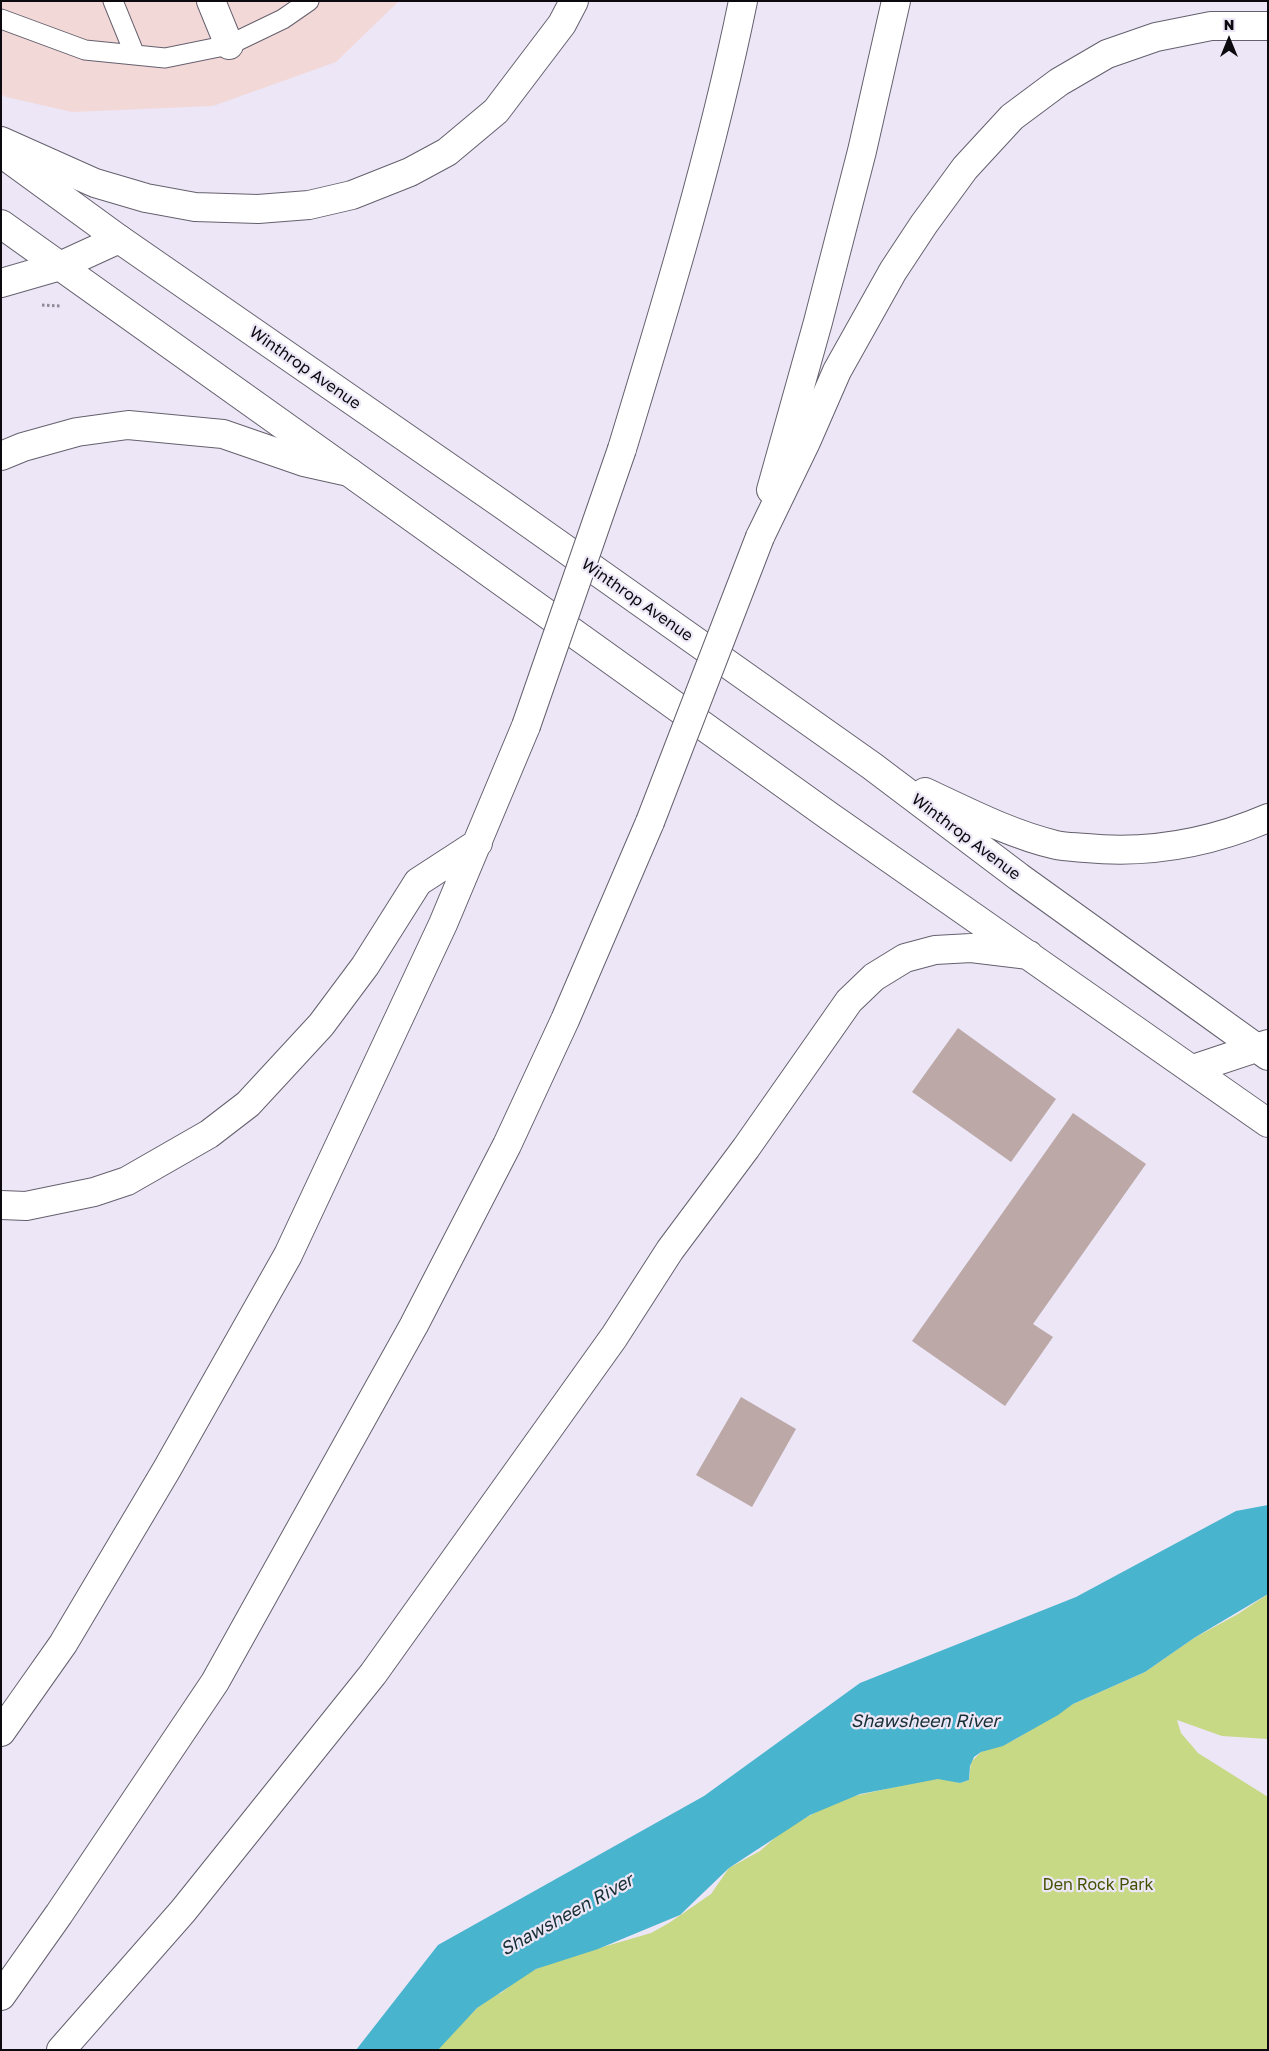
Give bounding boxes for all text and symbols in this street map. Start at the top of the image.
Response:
north arrow [1204,15,1254,65]
text: N [1224,16,1234,33]
street label: Winthrop Avenue [246,322,364,414]
street label: Winthrop Avenue [578,554,696,646]
street label: Winthrop Avenue [908,790,1024,884]
water label: Shawsheen River [851,1710,999,1732]
water label: Shawsheen River [497,1870,637,1960]
park label: Den Rock Park [1042,1875,1154,1895]

